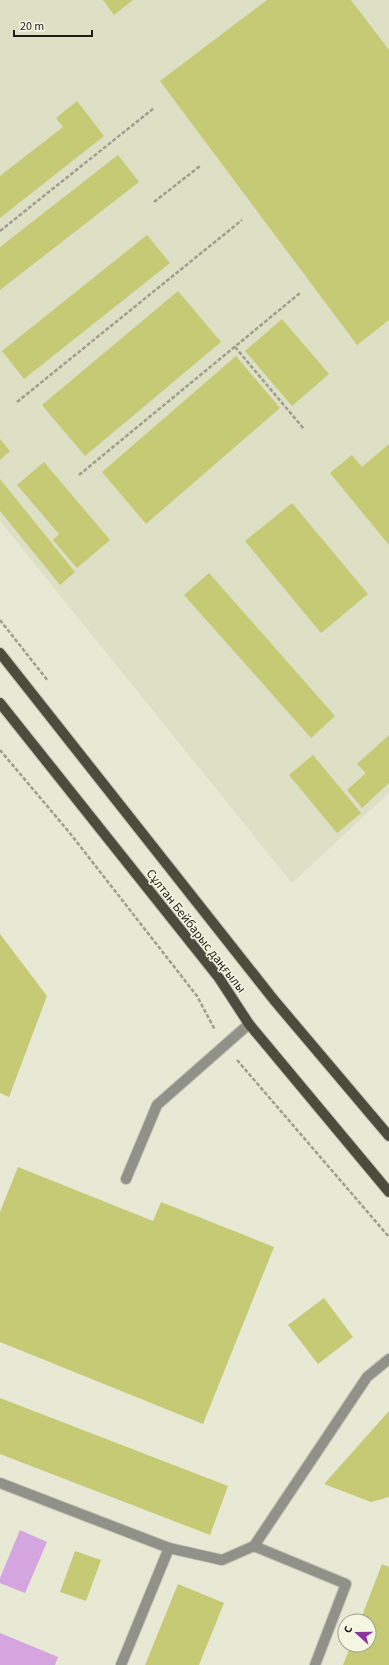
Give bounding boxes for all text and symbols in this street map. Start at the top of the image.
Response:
scale bar [14,12,92,38]
text: 20 m [20,18,44,35]
street label: Сұлтан Бейбарыс даңғылы [142,865,250,997]
north arrow [337,1613,377,1653]
text: С [340,1623,356,1635]

